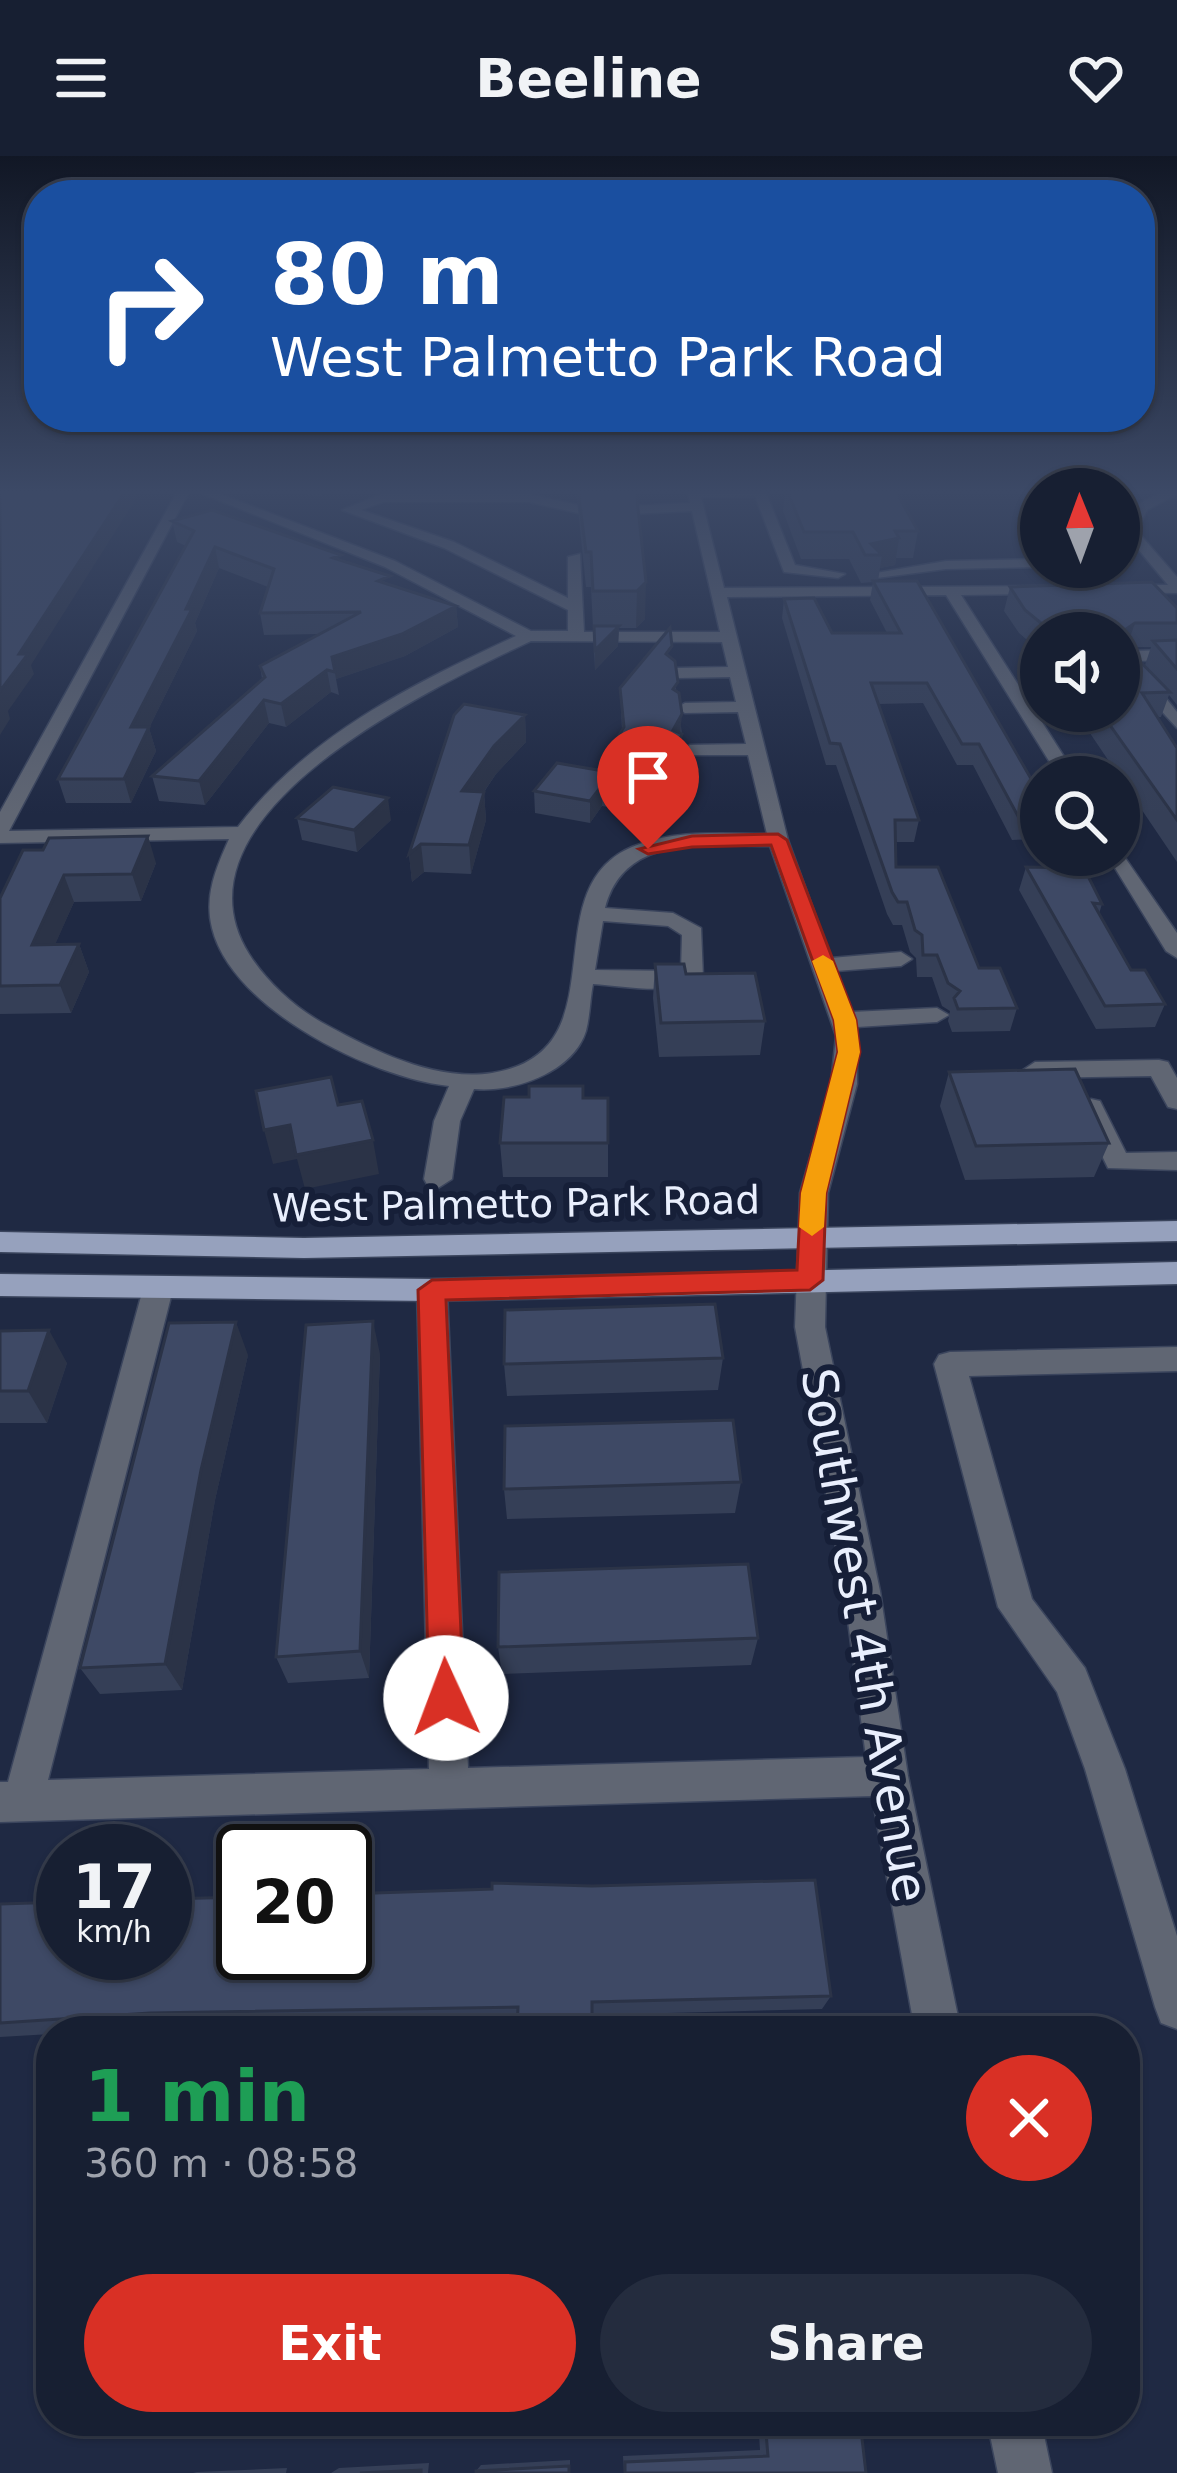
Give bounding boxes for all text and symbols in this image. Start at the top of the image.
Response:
icon: menu [48,45,114,111]
icon: heart [1063,45,1129,111]
text: Beeline [475,47,702,110]
text: 80 m [270,226,504,324]
icon: right [72,228,228,384]
text: West Palmetto Park Road [270,326,946,389]
north arrow [1020,468,1140,588]
map controls [1020,468,1140,876]
button: sound [1020,612,1140,732]
pin [597,726,699,849]
icon: arrive [615,744,681,810]
button: search [1020,756,1140,876]
street label: West Palmetto Park Road [272,1177,760,1231]
street label: Southwest 4th Avenue [790,1364,940,1906]
position arrow [383,1635,509,1761]
speed limit sign: 20 [216,1824,372,1980]
text: 17 [72,1852,156,1922]
text: km/h [76,1914,152,1949]
text: 1 min [84,2054,310,2138]
button: close [966,2055,1092,2181]
text: 360 m · 08:58 [84,2141,358,2186]
button: Exit [84,2274,576,2412]
button: Share [600,2274,1092,2412]

